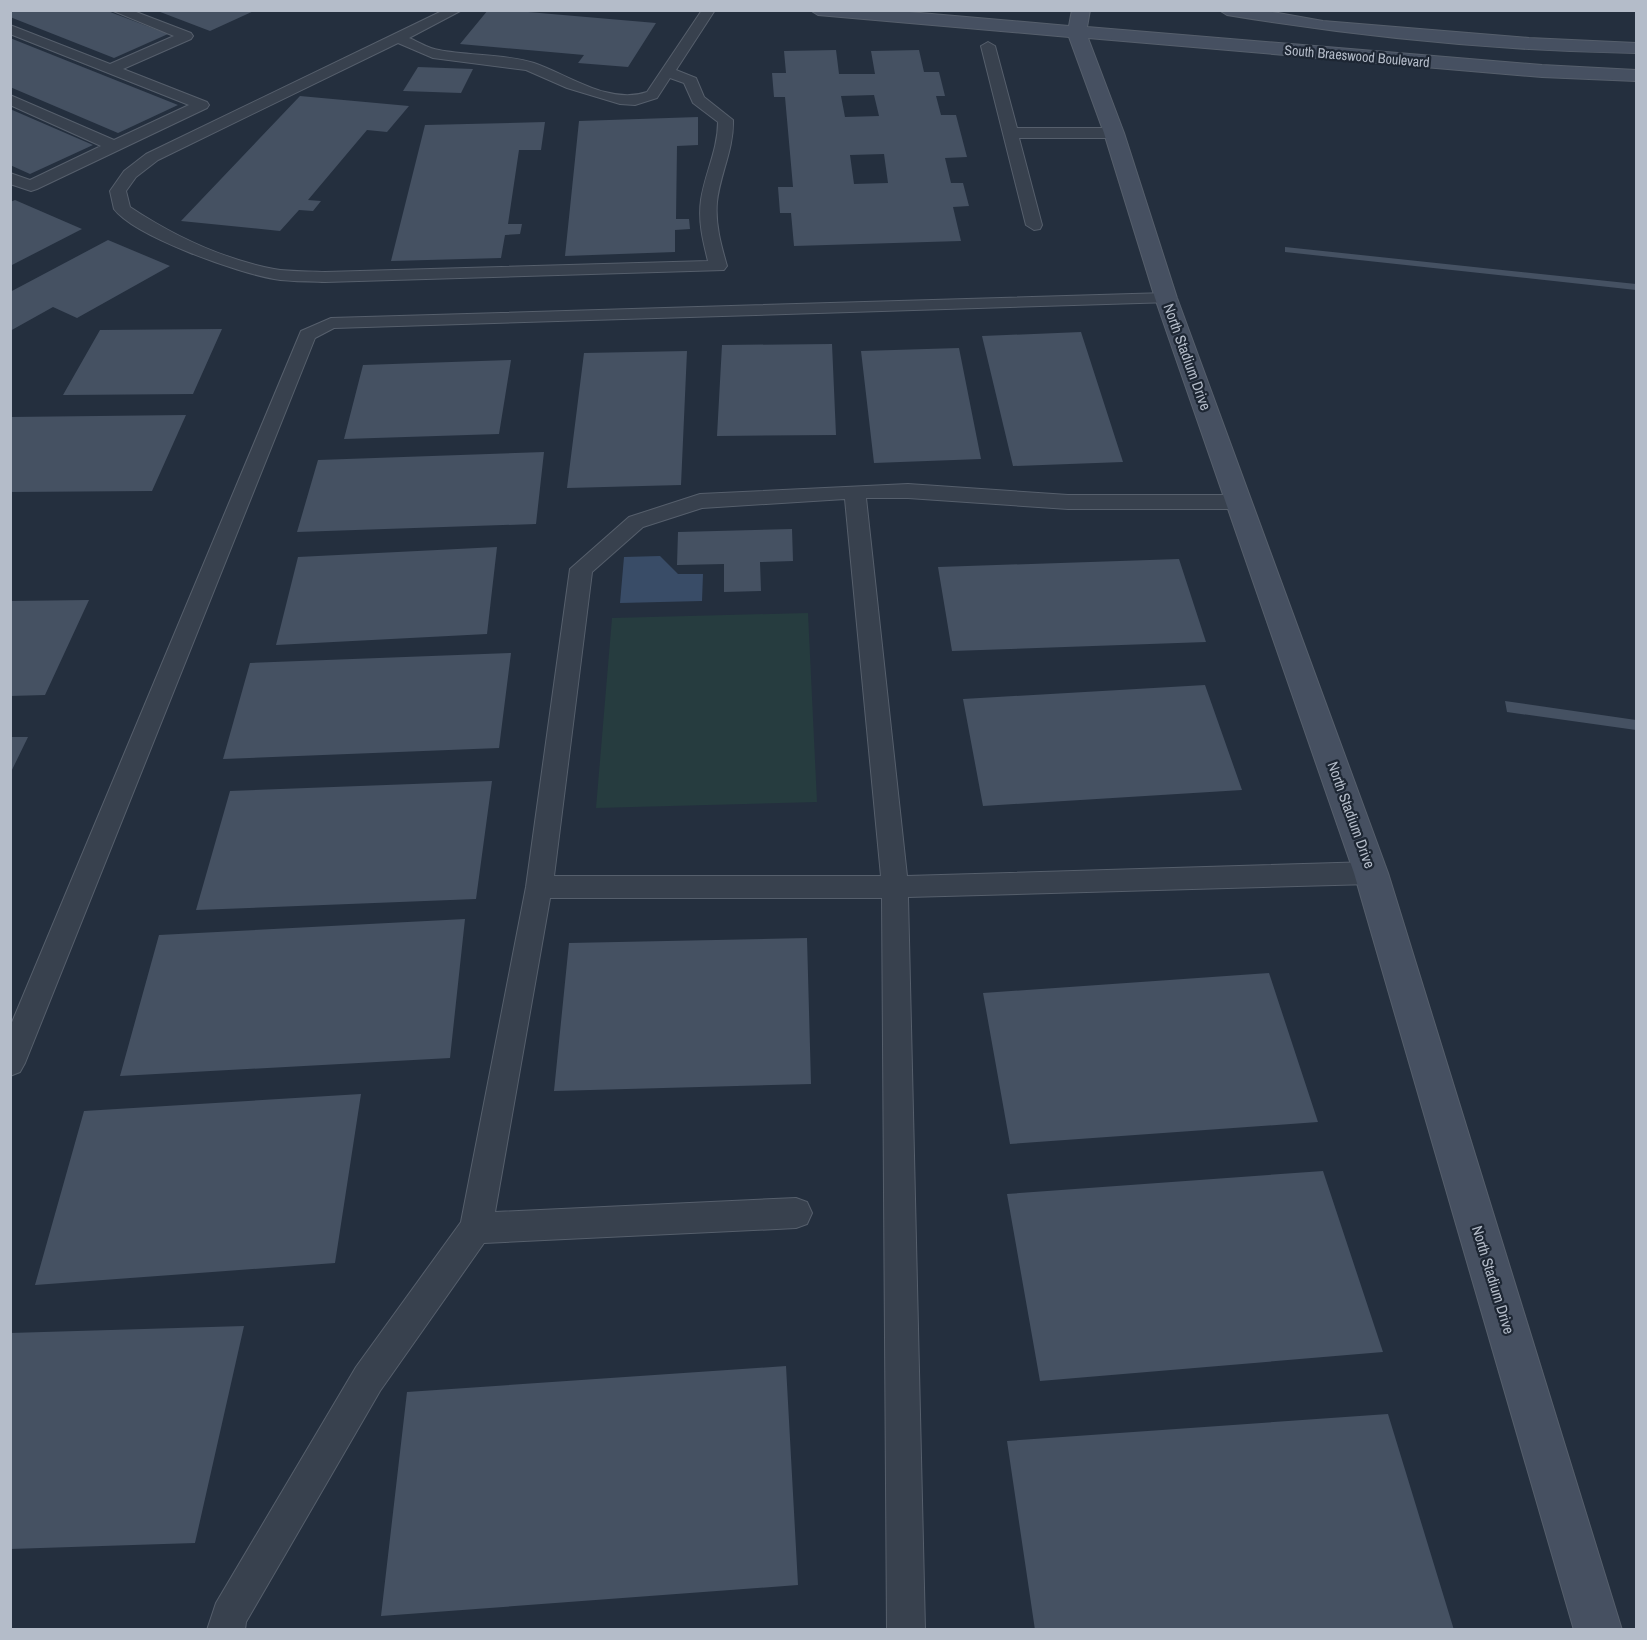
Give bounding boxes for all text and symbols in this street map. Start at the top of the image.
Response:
street label: South Braeswood Boulevard [1284,41,1430,71]
street label: North Stadium Drive [1158,301,1217,413]
street label: North Stadium Drive [1322,759,1381,871]
street label: North Stadium Drive [1467,1223,1520,1337]

